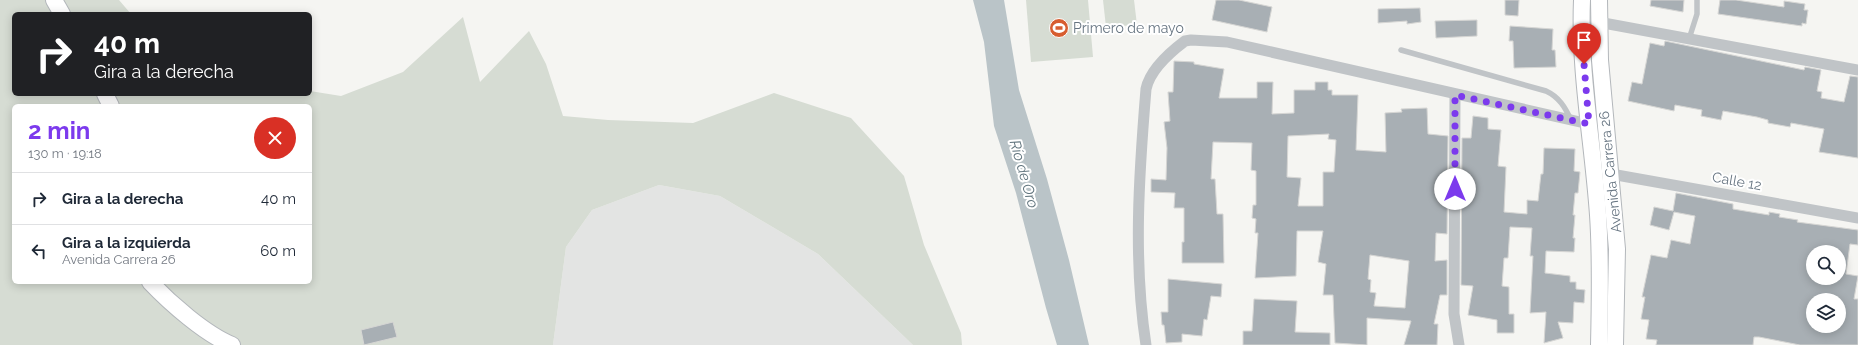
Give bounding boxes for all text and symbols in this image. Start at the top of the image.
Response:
sports icon: Primero de mayo [1048,17,1070,39]
place label: Primero de mayo [1073,20,1184,36]
pin [1567,23,1601,64]
text: 40 m [94,27,160,60]
icon: right [28,28,80,80]
icon: arrive [1573,29,1595,51]
text: Gira a la derecha [94,61,234,82]
street label: Avenida Carrera 26 [1596,110,1624,234]
text: 2 min [28,116,90,145]
button: close [254,117,296,159]
water label: Río de Oro [1006,138,1042,210]
text: 130 m · 19:18 [28,146,102,161]
position arrow [1434,168,1476,210]
street label: Calle 12 [1711,169,1763,193]
icon: right [28,188,50,210]
text: Gira a la derecha [62,190,183,208]
text: 40 m [261,190,296,208]
text: Gira a la izquierda [62,234,191,252]
icon: left [28,240,50,262]
text: 60 m [260,242,296,260]
map controls [1806,245,1846,333]
button: search [1806,245,1846,285]
text: Avenida Carrera 26 [62,252,176,267]
button: layers [1806,293,1846,333]

